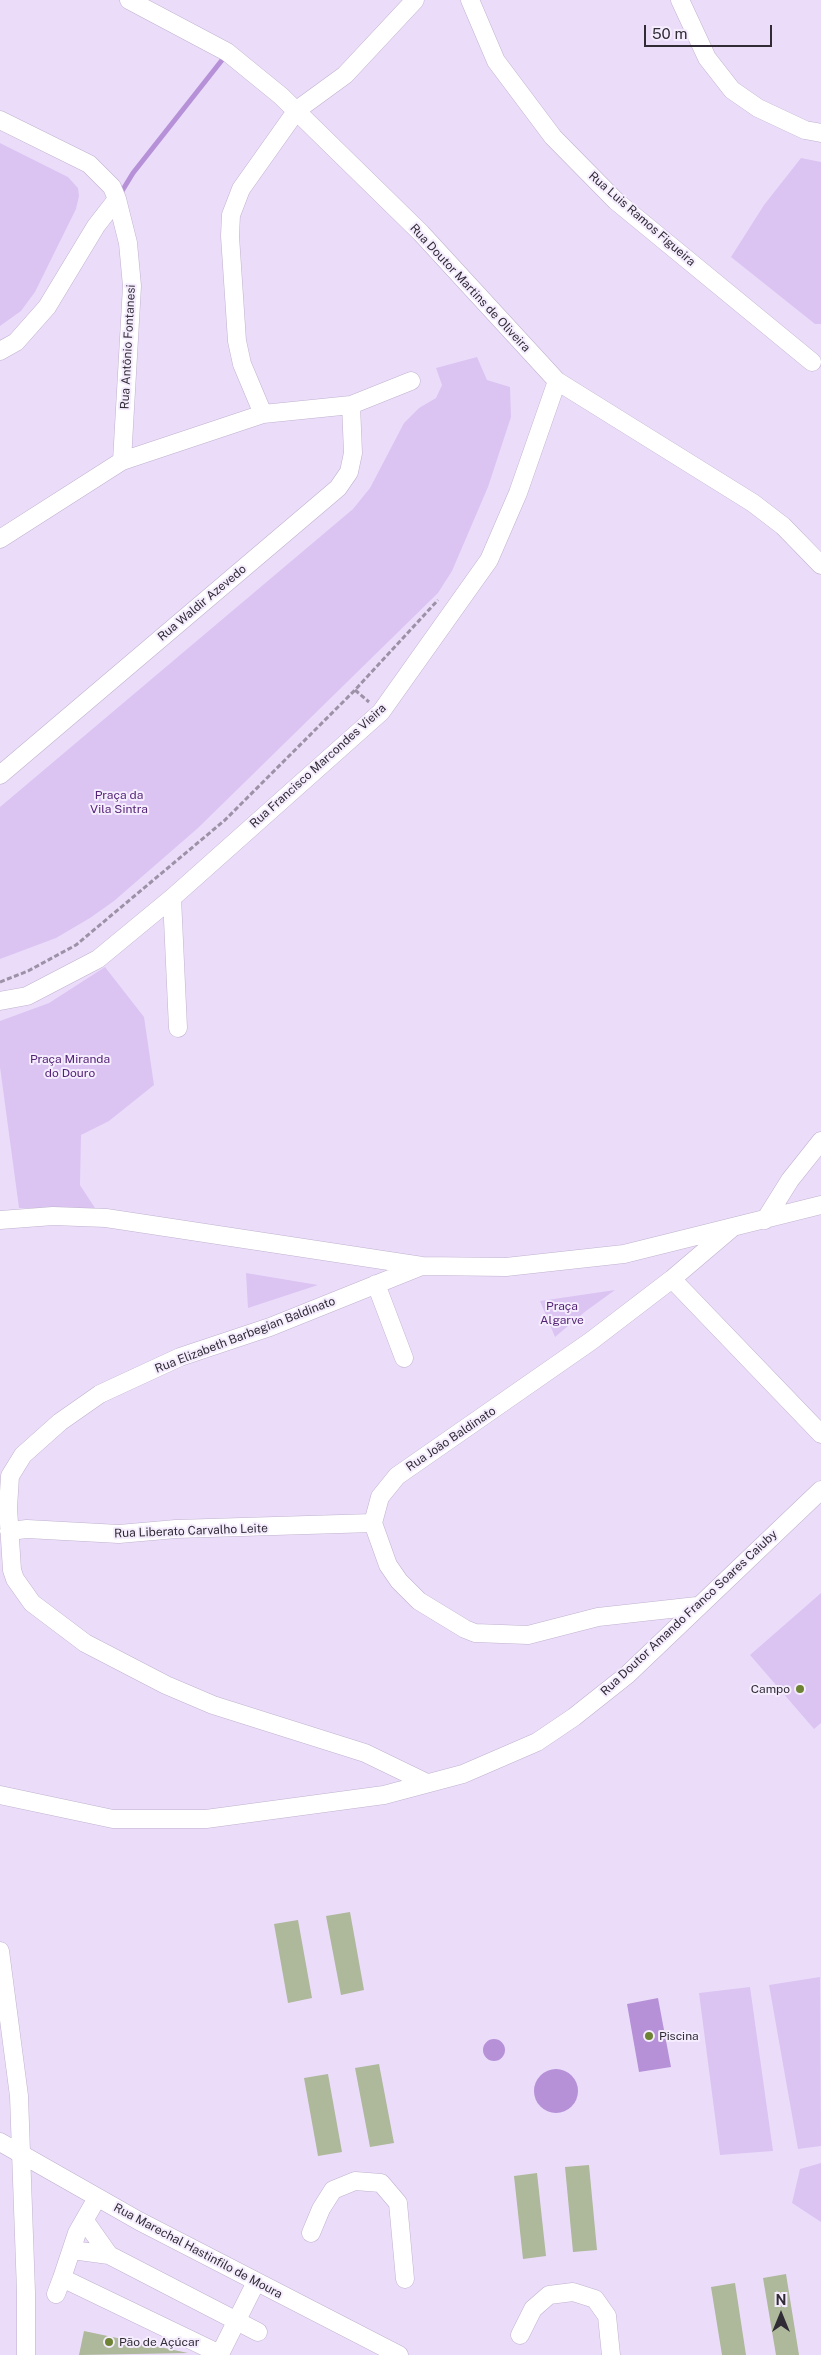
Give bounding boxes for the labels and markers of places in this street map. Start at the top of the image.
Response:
place label: Campo [751,1682,790,1696]
marker: Campo [794,1683,806,1695]
place label: Piscina [659,2029,699,2043]
marker: Piscina [643,2030,655,2042]
place label: Pão de Açúcar [119,2335,199,2349]
marker: Pão de Açúcar [103,2336,115,2348]

